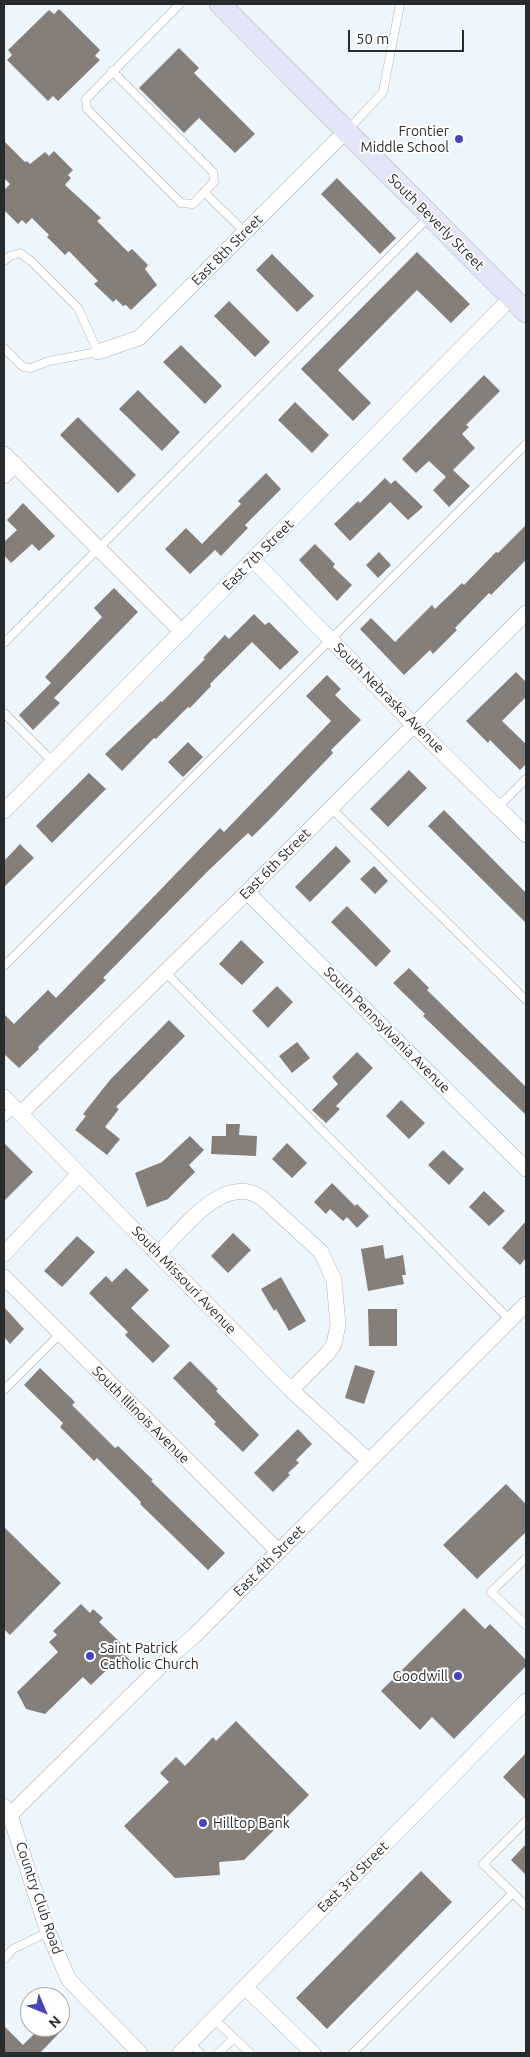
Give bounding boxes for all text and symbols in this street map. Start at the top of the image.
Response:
scale bar [350,20,466,52]
text: 50 m [356,30,389,47]
place label: Frontier Middle School [361,123,449,156]
marker: Frontier Middle School [453,133,465,145]
street label: South Beverly Street [384,170,488,274]
street label: East 8th Street [188,211,266,289]
street label: East 7th Street [219,516,297,594]
street label: South Nebraska Avenue [330,639,448,757]
street label: East 6th Street [236,825,314,903]
street label: South Pennsylvania Avenue [320,963,454,1097]
street label: South Missouri Avenue [128,1223,240,1337]
street label: South Illinois Avenue [89,1363,193,1467]
street label: East 4th Street [230,1522,308,1600]
place label: Saint Patrick Catholic Church [100,1640,199,1672]
marker: Saint Patrick Catholic Church [84,1650,96,1662]
place label: Goodwill [393,1668,448,1684]
marker: Goodwill [452,1670,464,1682]
place label: Hilltop Bank [213,1815,290,1831]
marker: Hilltop Bank [197,1817,209,1829]
street label: East 3rd Street [314,1838,392,1916]
street label: Country Club Road [12,1840,66,1956]
north arrow [20,1987,70,2037]
text: N [46,2013,64,2031]

